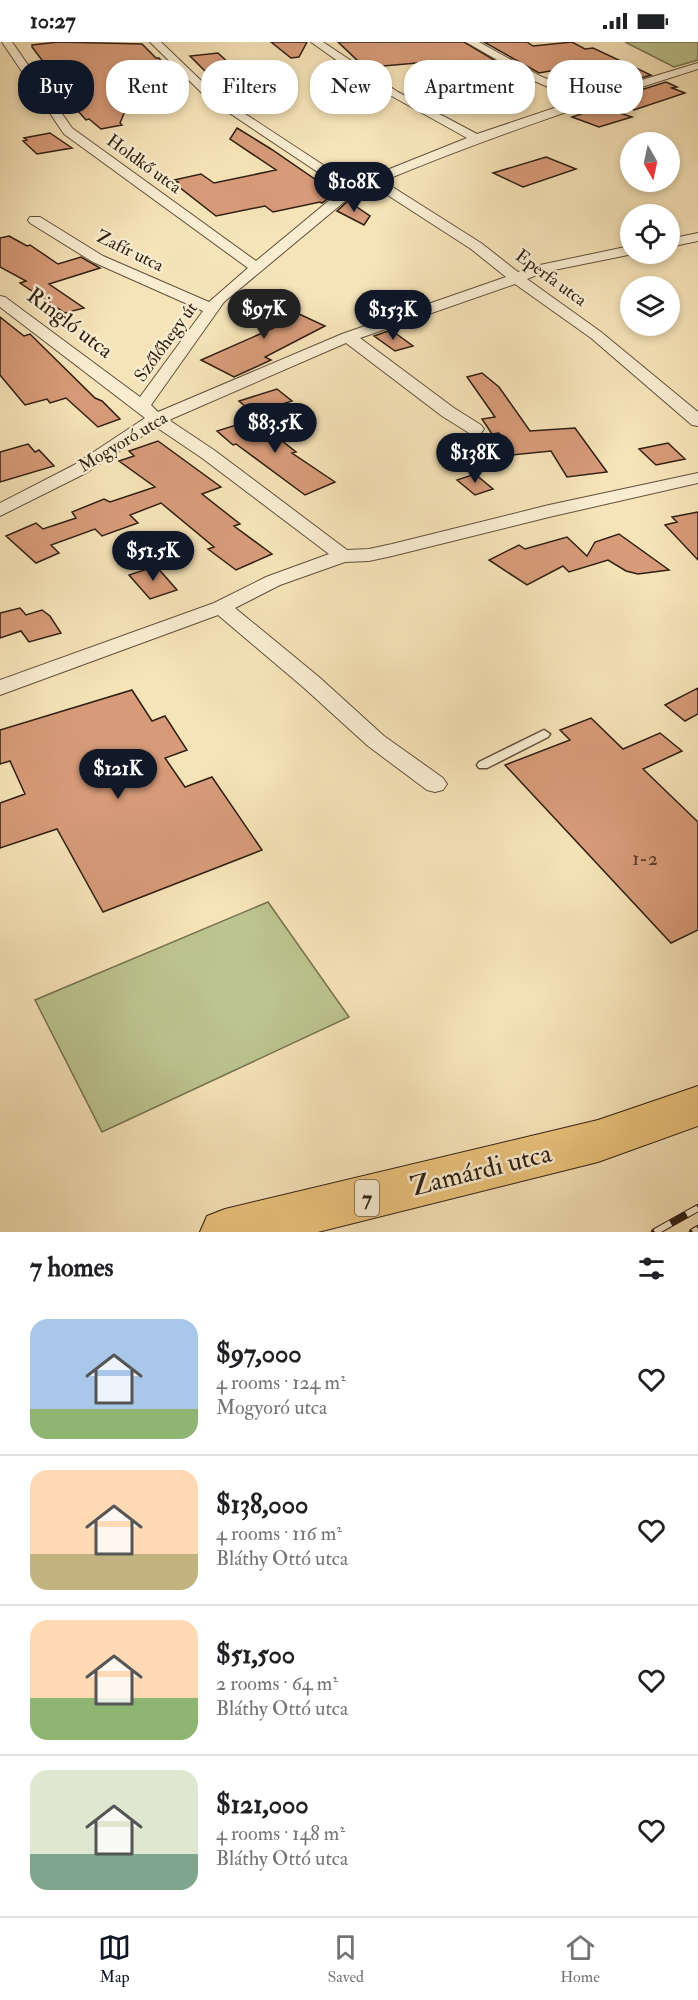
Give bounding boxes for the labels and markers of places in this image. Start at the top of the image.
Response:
pin: $108K [312,162,396,213]
pin: $97K [228,289,300,340]
pin: $153K [351,290,435,341]
pin: $83.5K [226,403,324,454]
pin: $138K [433,433,517,484]
pin: $51.5K [104,531,202,582]
pin: $121K [76,749,160,800]

